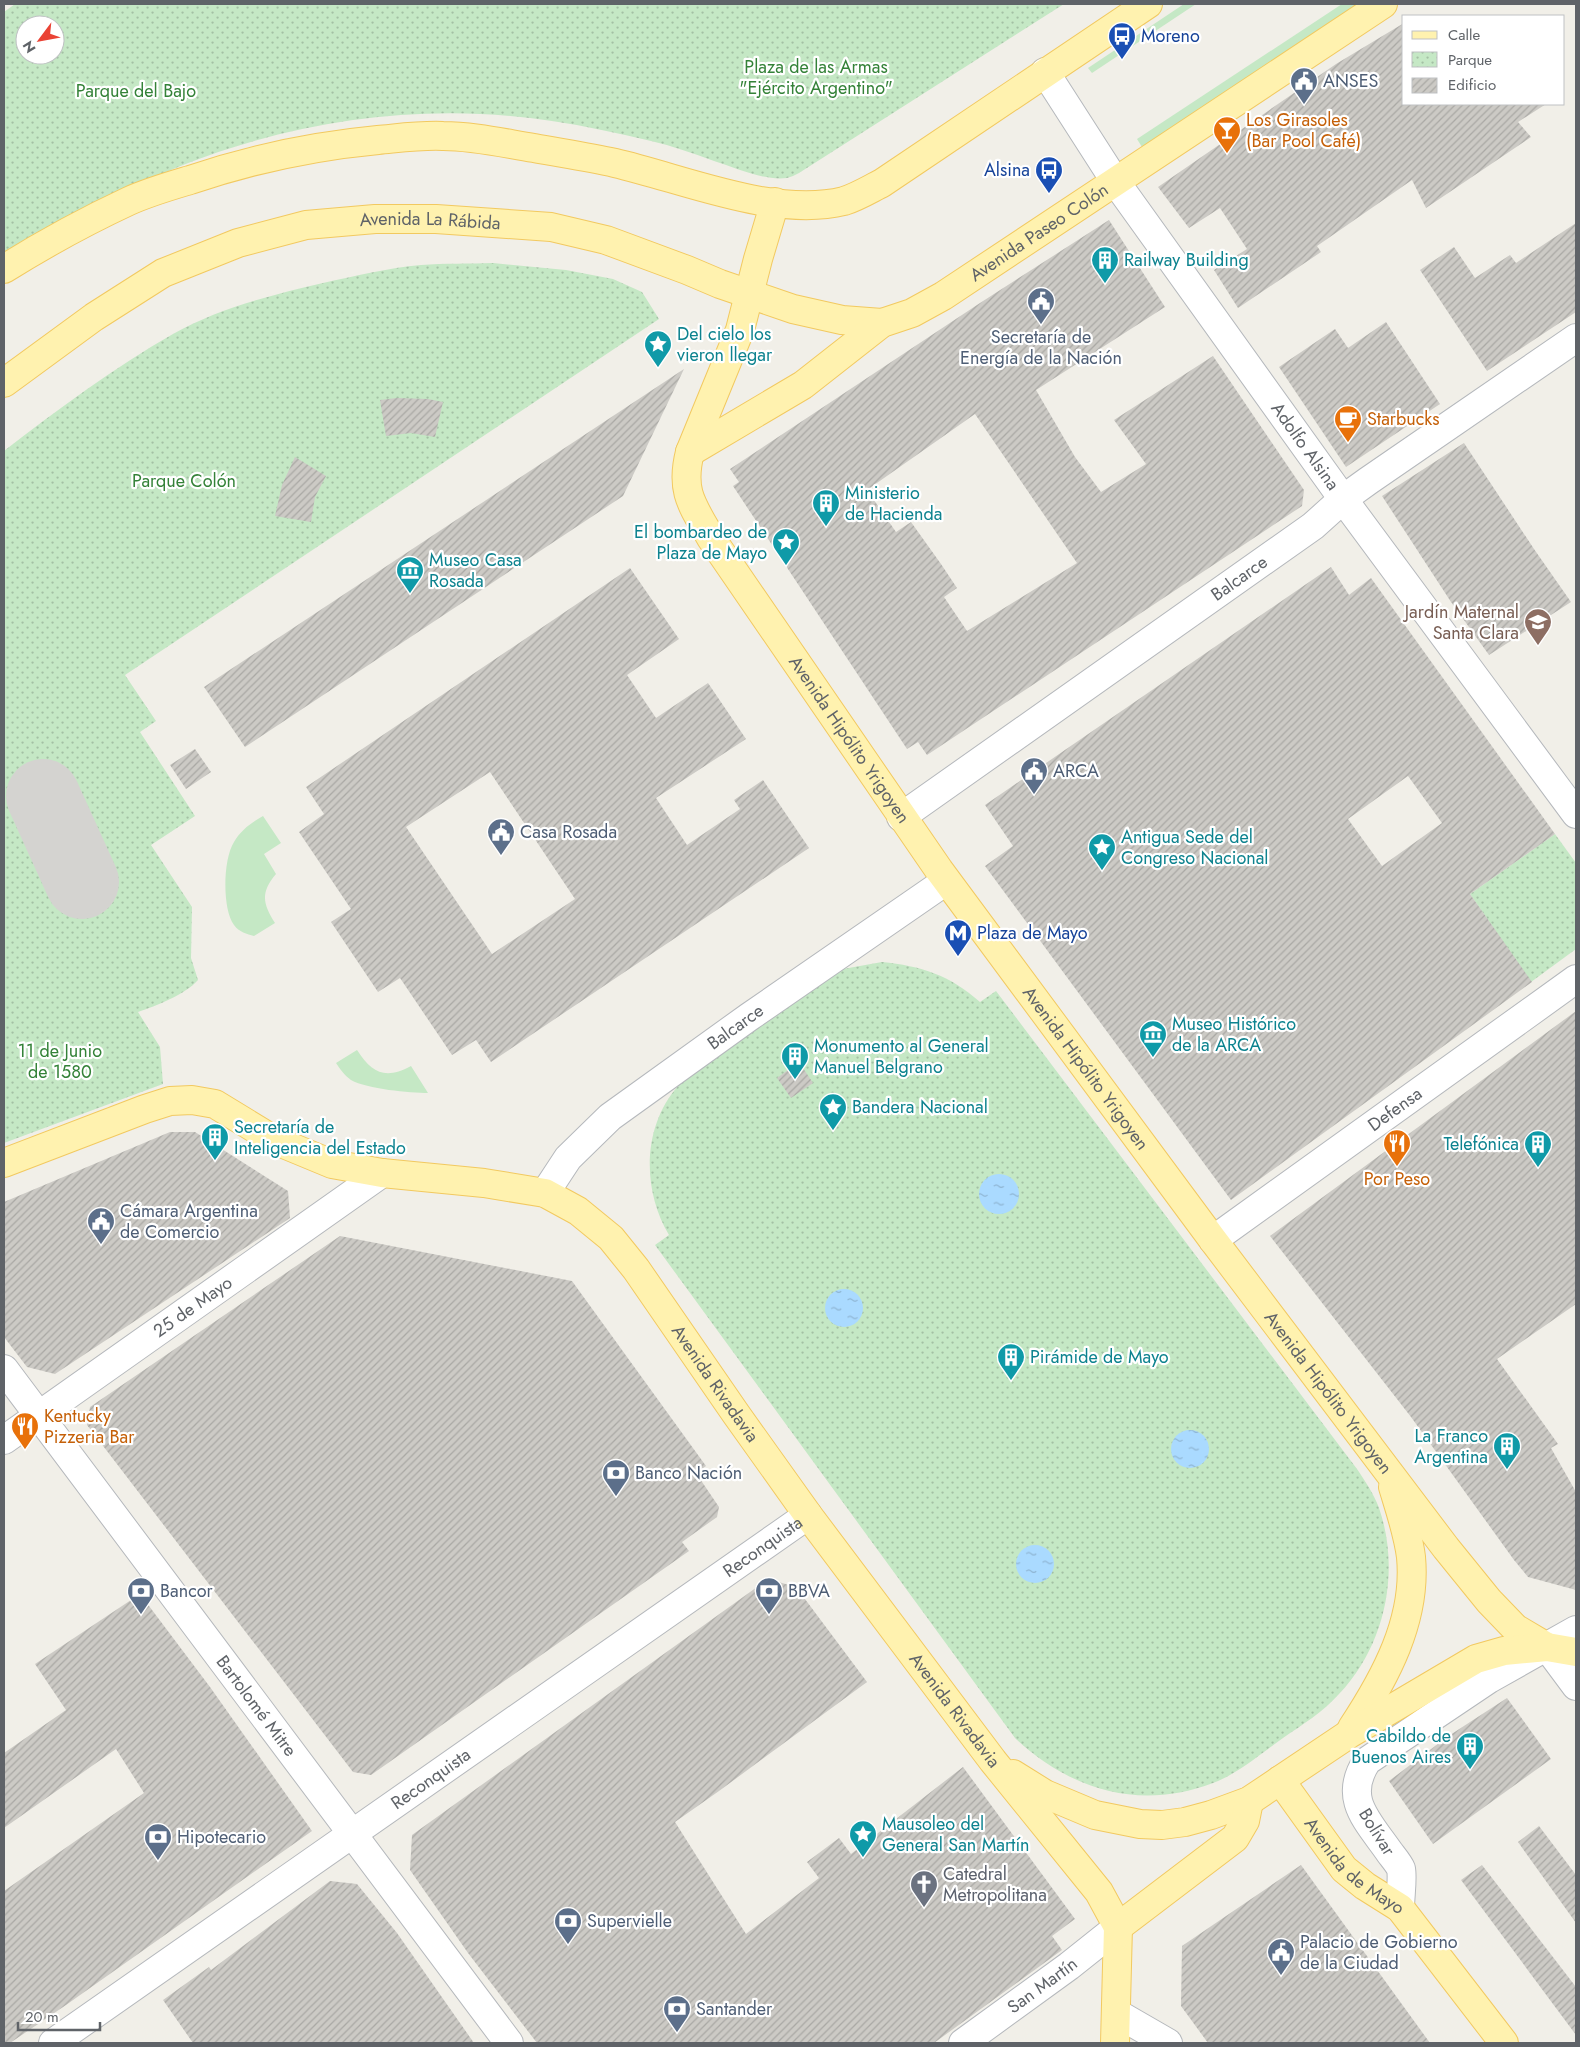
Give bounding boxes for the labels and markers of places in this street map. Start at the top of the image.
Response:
bus stop icon: Moreno [1107,21,1137,60]
place label: Moreno [1141,23,1200,49]
public building icon: ANSES [1289,66,1319,105]
place label: ANSES [1323,68,1379,94]
place label: Los Girasoles (Bar Pool Café) [1246,107,1361,154]
bar icon: Los Girasoles (Bar Pool Café) [1212,115,1242,154]
bus stop icon: Alsina [1034,155,1064,194]
place label: Alsina [984,157,1030,183]
building icon: Railway Building [1090,245,1120,284]
place label: Railway Building [1124,247,1249,273]
public building icon: Secretaría de Energía de la Nación [1026,286,1056,325]
place label: Del cielo los vieron llegar [677,321,773,368]
place label: Secretaría de Energía de la Nación [960,324,1122,371]
place icon: Del cielo los vieron llegar [643,329,673,368]
cafe icon: Starbucks [1333,404,1363,443]
place label: Starbucks [1367,406,1440,432]
place label: Ministerio de Hacienda [845,480,942,527]
building icon: Ministerio de Hacienda [811,488,841,527]
place label: El bombardeo de Plaza de Mayo [634,519,767,566]
place icon: El bombardeo de Plaza de Mayo [771,527,801,566]
place label: Museo Casa Rosada [429,547,522,594]
museum icon: Museo Casa Rosada [395,555,425,594]
place label: Jardín Maternal Santa Clara [1403,599,1519,646]
school or university icon: Jardín Maternal Santa Clara [1523,607,1553,646]
public building icon: ARCA [1019,756,1049,795]
place label: ARCA [1053,758,1099,784]
public building icon: Casa Rosada [486,817,516,856]
place label: Casa Rosada [520,819,617,845]
place label: Antigua Sede del Congreso Nacional [1121,824,1269,871]
place icon: Antigua Sede del Congreso Nacional [1087,832,1117,871]
metro station icon: Plaza de Mayo [943,918,973,957]
place label: Plaza de Mayo [977,920,1088,946]
place label: Museo Histórico de la ARCA [1172,1011,1296,1058]
museum icon: Museo Histórico de la ARCA [1138,1019,1168,1058]
place label: Monumento al General Manuel Belgrano [814,1033,989,1080]
building icon: Monumento al General Manuel Belgrano [780,1041,810,1080]
place icon: Bandera Nacional [818,1092,848,1131]
place label: Bandera Nacional [852,1094,988,1120]
place label: Secretaría de Inteligencia del Estado [234,1114,406,1161]
building icon: Secretaría de Inteligencia del Estado [200,1122,230,1161]
restaurant icon: Por Peso [1382,1128,1412,1167]
building icon: Telefónica [1523,1129,1553,1168]
place label: Telefónica [1443,1131,1519,1157]
place label: Por Peso [1364,1166,1430,1192]
place label: Cámara Argentina de Comercio [120,1198,258,1245]
public building icon: Cámara Argentina de Comercio [86,1206,116,1245]
building icon: Pirámide de Mayo [996,1342,1026,1381]
place label: Pirámide de Mayo [1030,1344,1169,1370]
place label: Kentucky Pizzeria Bar [44,1403,135,1450]
restaurant icon: Kentucky Pizzeria Bar [10,1411,40,1450]
place label: La Franco Argentina [1414,1423,1488,1470]
building icon: La Franco Argentina [1492,1431,1522,1470]
bank icon: Banco Nación [601,1458,631,1497]
place label: Banco Nación [635,1460,742,1486]
bank icon: Bancor [126,1576,156,1615]
bank icon: BBVA [754,1576,784,1615]
place label: Bancor [160,1578,214,1604]
place label: BBVA [788,1578,830,1604]
place label: Cabildo de Buenos Aires [1351,1723,1451,1770]
building icon: Cabildo de Buenos Aires [1455,1731,1485,1770]
place label: Mausoleo del General San Martín [882,1811,1030,1858]
place icon: Mausoleo del General San Martín [848,1819,878,1858]
bank icon: Hipotecario [143,1822,173,1861]
place label: Hipotecario [177,1824,266,1850]
place label: Catedral Metropolitana [943,1861,1047,1908]
church icon: Catedral Metropolitana [909,1869,939,1908]
bank icon: Supervielle [553,1906,583,1945]
place label: Supervielle [587,1908,672,1934]
place label: Palacio de Gobierno de la Ciudad [1300,1929,1458,1976]
public building icon: Palacio de Gobierno de la Ciudad [1266,1937,1296,1976]
bank icon: Santander [662,1994,692,2033]
place label: Santander [696,1996,773,2022]

